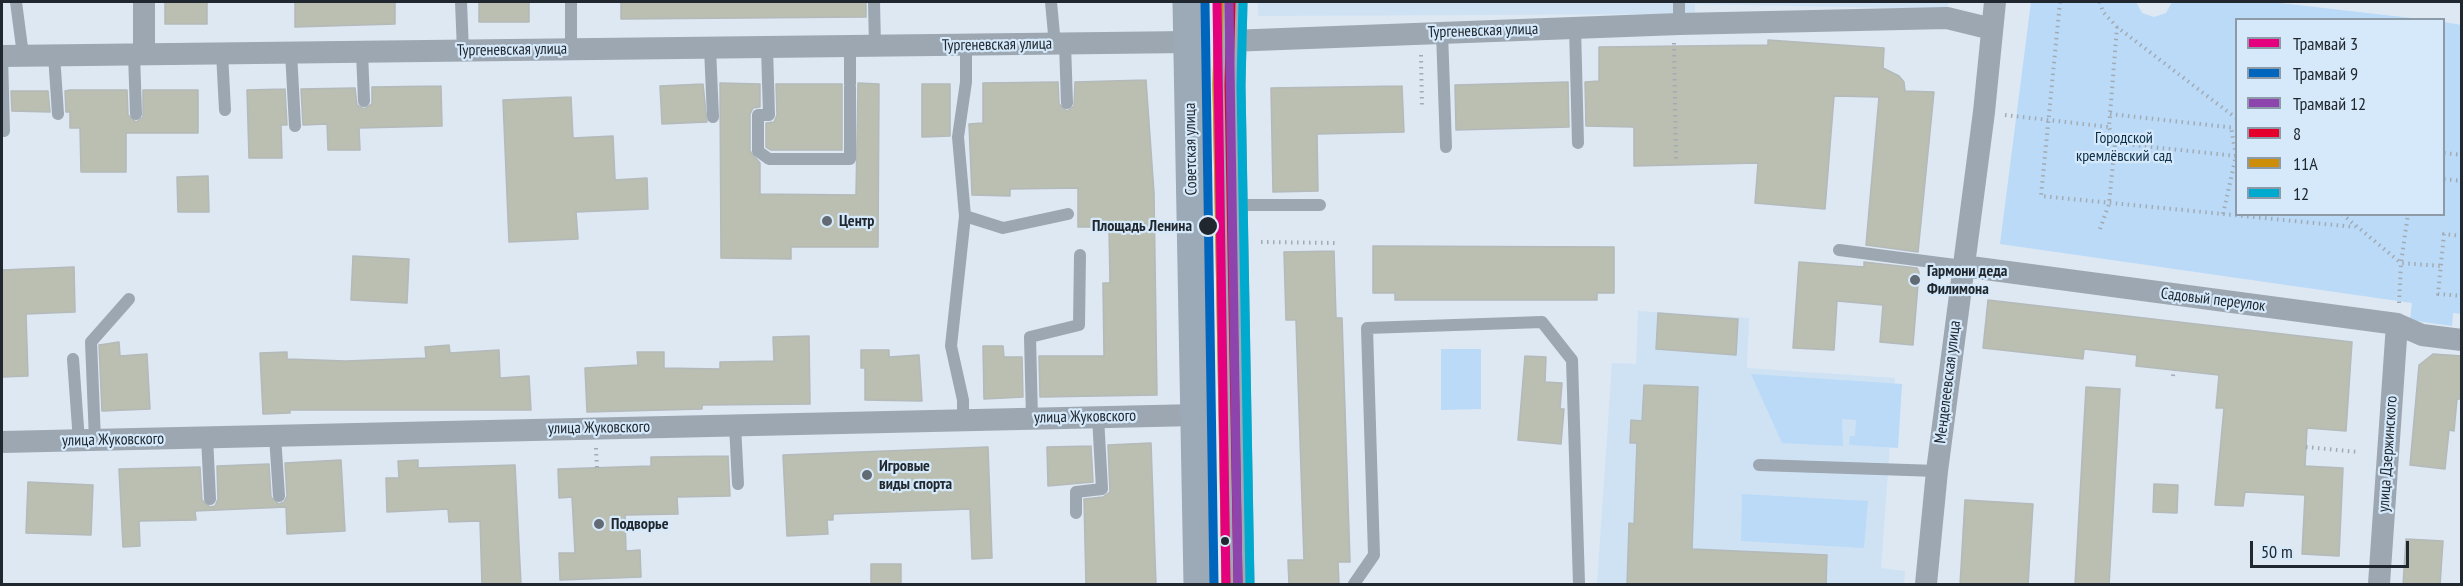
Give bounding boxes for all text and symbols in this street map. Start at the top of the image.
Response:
legend [2235,18,2445,216]
street label: Тургеневская улица [1428,19,1538,43]
text: Трамвай 3 [2293,32,2358,55]
street label: Тургеневская улица [942,34,1052,56]
street label: Тургеневская улица [457,39,567,61]
text: Трамвай 9 [2293,62,2358,85]
text: Трамвай 12 [2293,92,2366,115]
street label: Советская улица [1181,103,1201,195]
text: 8 [2293,122,2301,145]
park label: Городской кремлёвский сад [2076,128,2172,166]
text: 11А [2293,152,2318,175]
text: 12 [2293,182,2309,205]
place label: Центр [839,211,874,231]
marker: Центр [820,214,834,228]
marker: Площадь Ленина [1197,215,1219,237]
place label: Площадь Ленина [1092,216,1192,236]
place label: Гармони деда Филимона [1927,261,2007,299]
marker: Гармони деда Филимона [1908,273,1922,287]
street label: Садовый переулок [2160,284,2266,316]
street label: Менделеевская улица [1931,319,1965,445]
street label: улица Дзержинского [2374,395,2402,513]
street label: улица Жуковского [1034,407,1136,427]
street label: улица Жуковского [548,418,650,438]
street label: улица Жуковского [62,430,164,450]
place label: Игровые виды спорта [879,456,952,494]
marker: Игровые виды спорта [860,468,874,482]
place label: Подворье [611,514,669,534]
marker: Подворье [592,517,606,531]
scale bar [2253,529,2412,567]
unlabelled marker [1219,535,1231,547]
text: 50 m [2261,540,2293,563]

